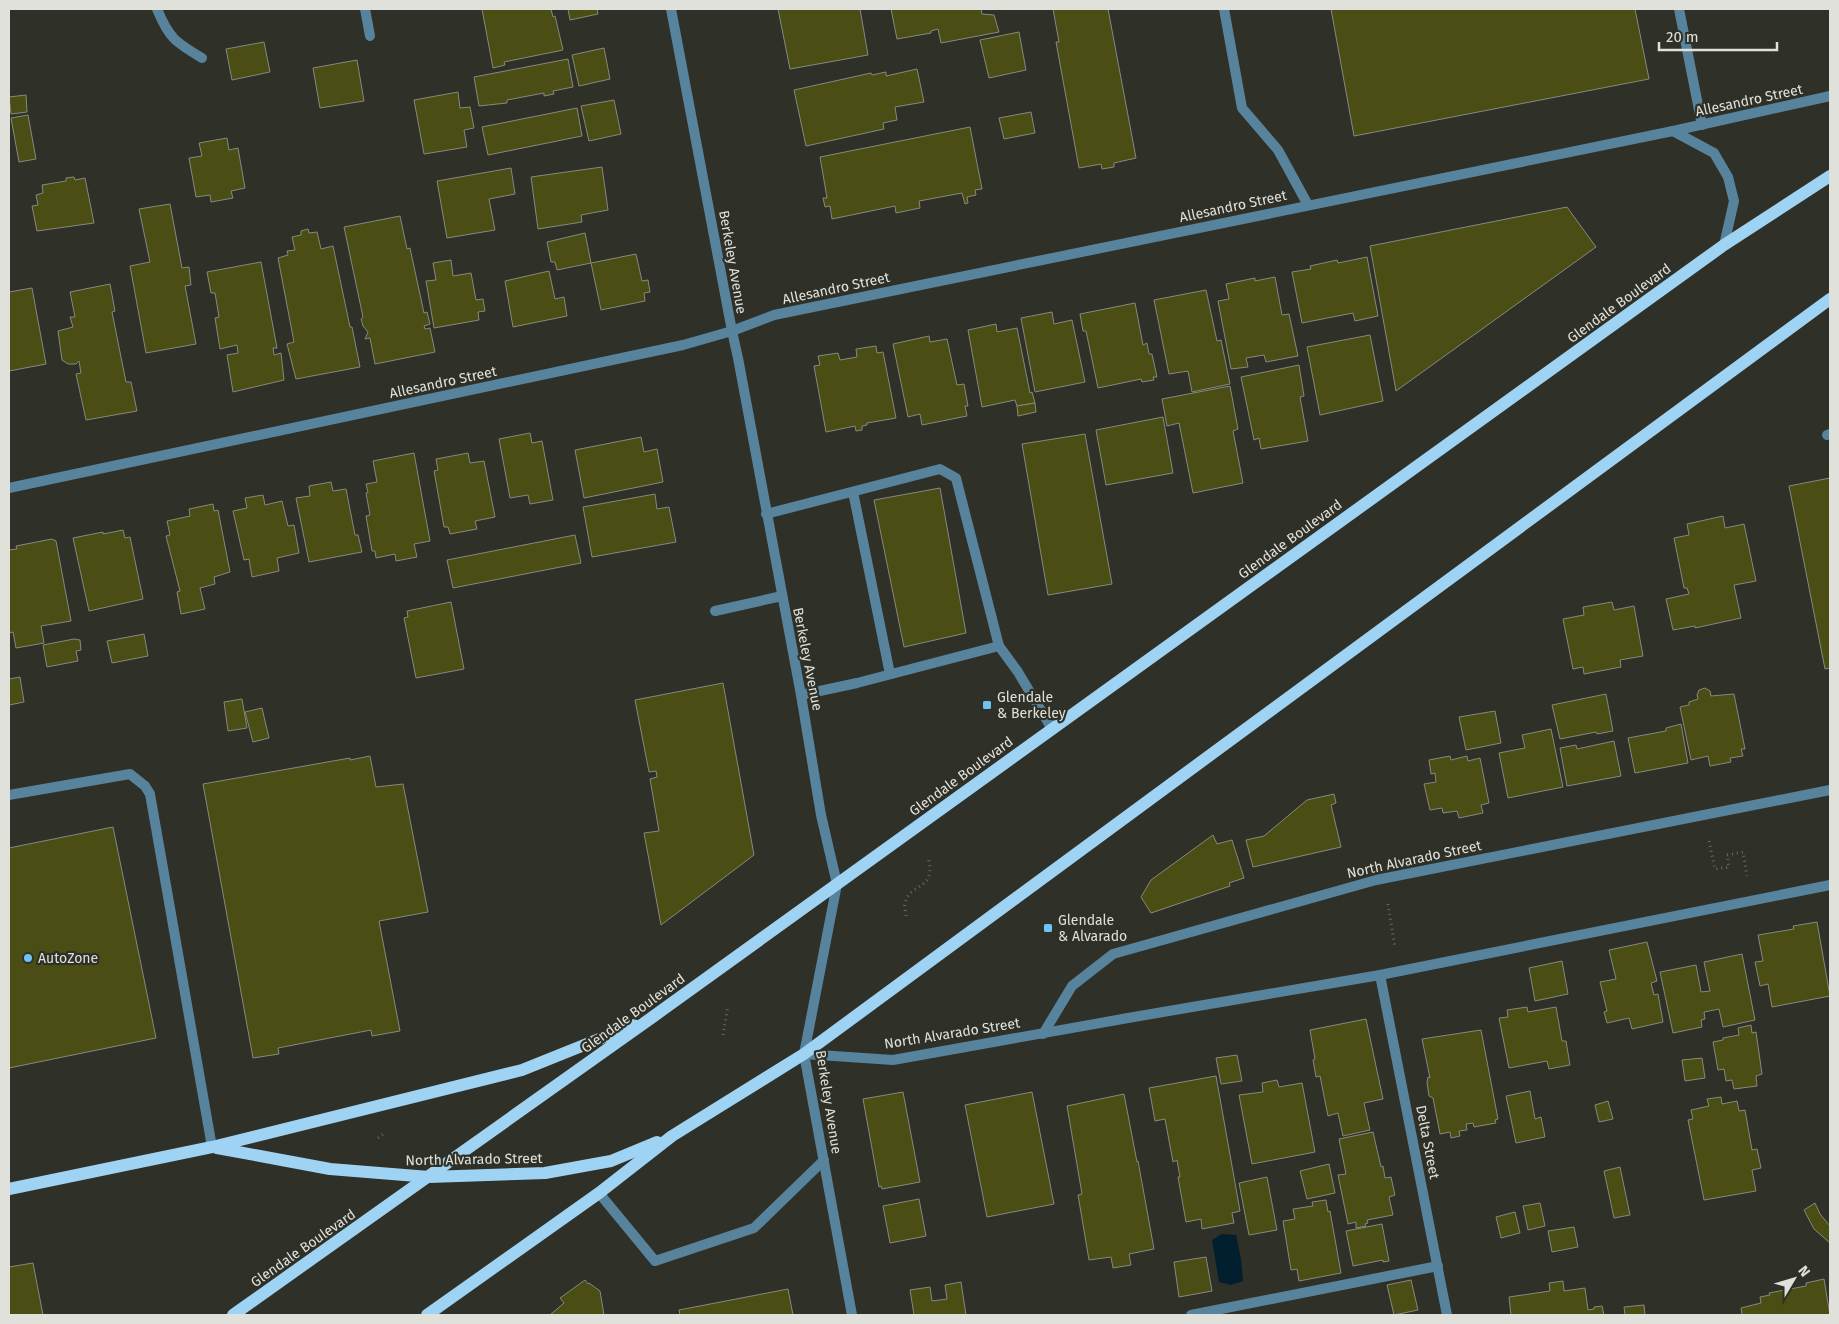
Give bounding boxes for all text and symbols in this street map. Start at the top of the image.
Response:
scale bar [1659,20,1776,52]
text: 20 m [1666,28,1699,46]
street label: Allesandro Street [1694,81,1805,120]
street label: Allesandro Street [1178,187,1289,226]
street label: Berkeley Avenue [715,209,750,315]
street label: Glendale Boulevard [1564,260,1674,347]
street label: Allesandro Street [781,269,892,308]
street label: Allesandro Street [388,363,499,402]
street label: Glendale Boulevard [1235,496,1345,583]
street label: Berkeley Avenue [789,606,826,712]
place label: Glendale & Berkeley [997,689,1066,722]
marker: Glendale & Berkeley [981,699,993,711]
street label: Glendale Boulevard [906,733,1016,820]
street label: North Alvarado Street [1345,837,1484,882]
place label: Glendale & Alvarado [1058,912,1127,945]
marker: Glendale & Alvarado [1042,922,1054,934]
place label: AutoZone [38,950,98,967]
marker: AutoZone [22,952,34,964]
street label: Glendale Boulevard [578,970,688,1057]
street label: North Alvarado Street [883,1014,1022,1053]
street label: Berkeley Avenue [812,1049,845,1155]
street label: Delta Street [1412,1104,1443,1181]
street label: North Alvarado Street [405,1150,544,1169]
street label: Glendale Boulevard [248,1206,359,1291]
north arrow [1769,1254,1819,1304]
text: N [1794,1262,1813,1280]

